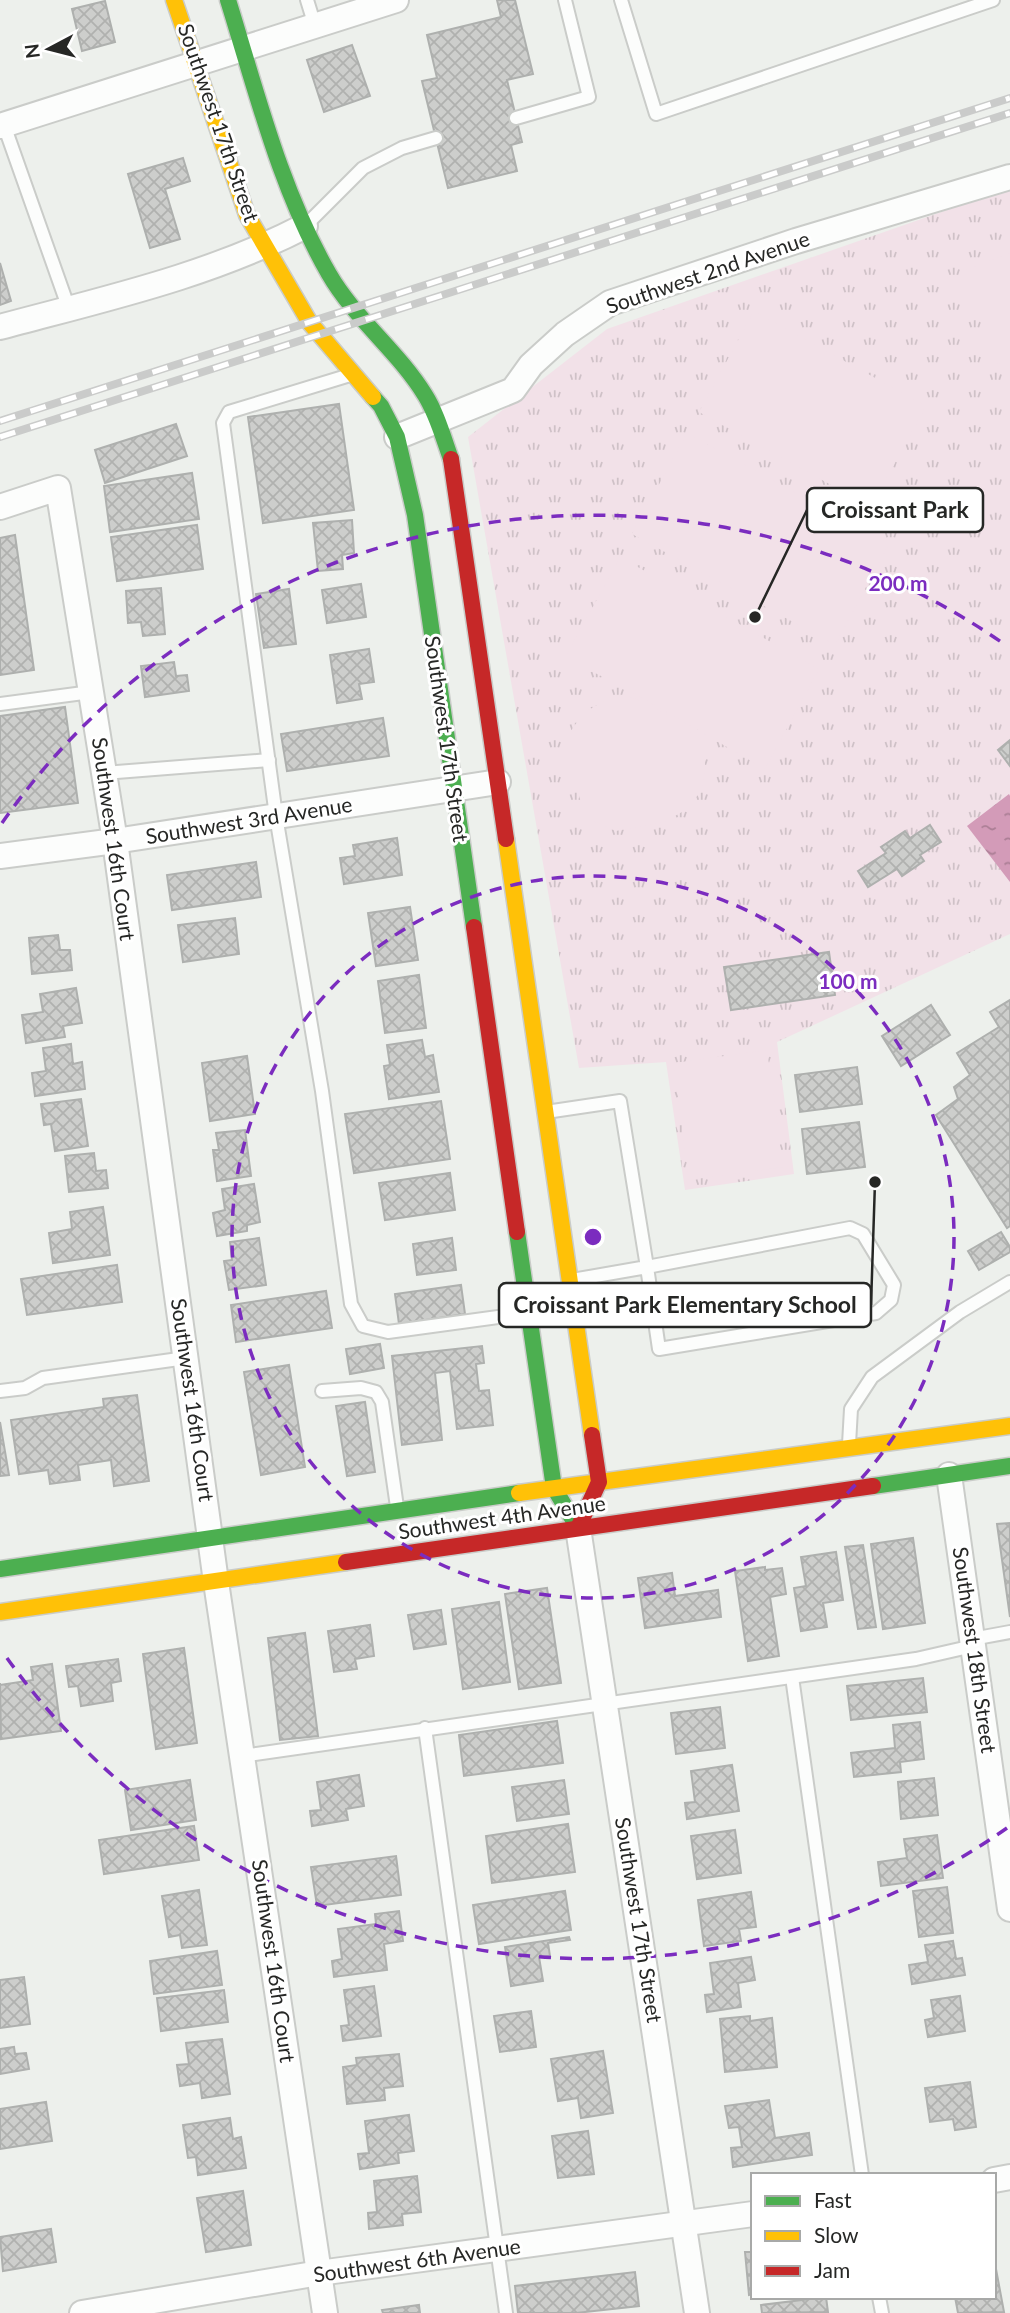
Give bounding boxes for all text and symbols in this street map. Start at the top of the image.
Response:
north arrow [14,14,84,84]
street label: Southwest 17th Street [174,20,265,225]
text: N [19,42,44,60]
street label: Southwest 2nd Avenue [603,225,812,318]
callout: Croissant Park [807,488,983,532]
text: Croissant Park [821,495,970,523]
text: 200 m [868,570,928,595]
street label: Southwest 17th Street [421,634,474,844]
street label: Southwest 16th Court [88,735,141,943]
street label: Southwest 3rd Avenue [144,791,354,848]
text: 100 m [818,968,878,993]
centre of rings [581,1225,605,1249]
callout: Croissant Park Elementary School [499,1283,871,1327]
text: Croissant Park Elementary School [513,1290,857,1318]
street label: Southwest 16th Court [167,1296,220,1504]
street label: Southwest 4th Avenue [396,1490,607,1543]
street label: Southwest 18th Street [949,1545,1002,1755]
street label: Southwest 17th Street [611,1815,668,2025]
street label: Southwest 16th Court [248,1857,301,2065]
legend [751,2173,996,2299]
text: Fast [814,2187,852,2212]
text: Slow [814,2222,859,2247]
street label: Southwest 6th Avenue [311,2233,522,2286]
text: Jam [814,2257,850,2282]

